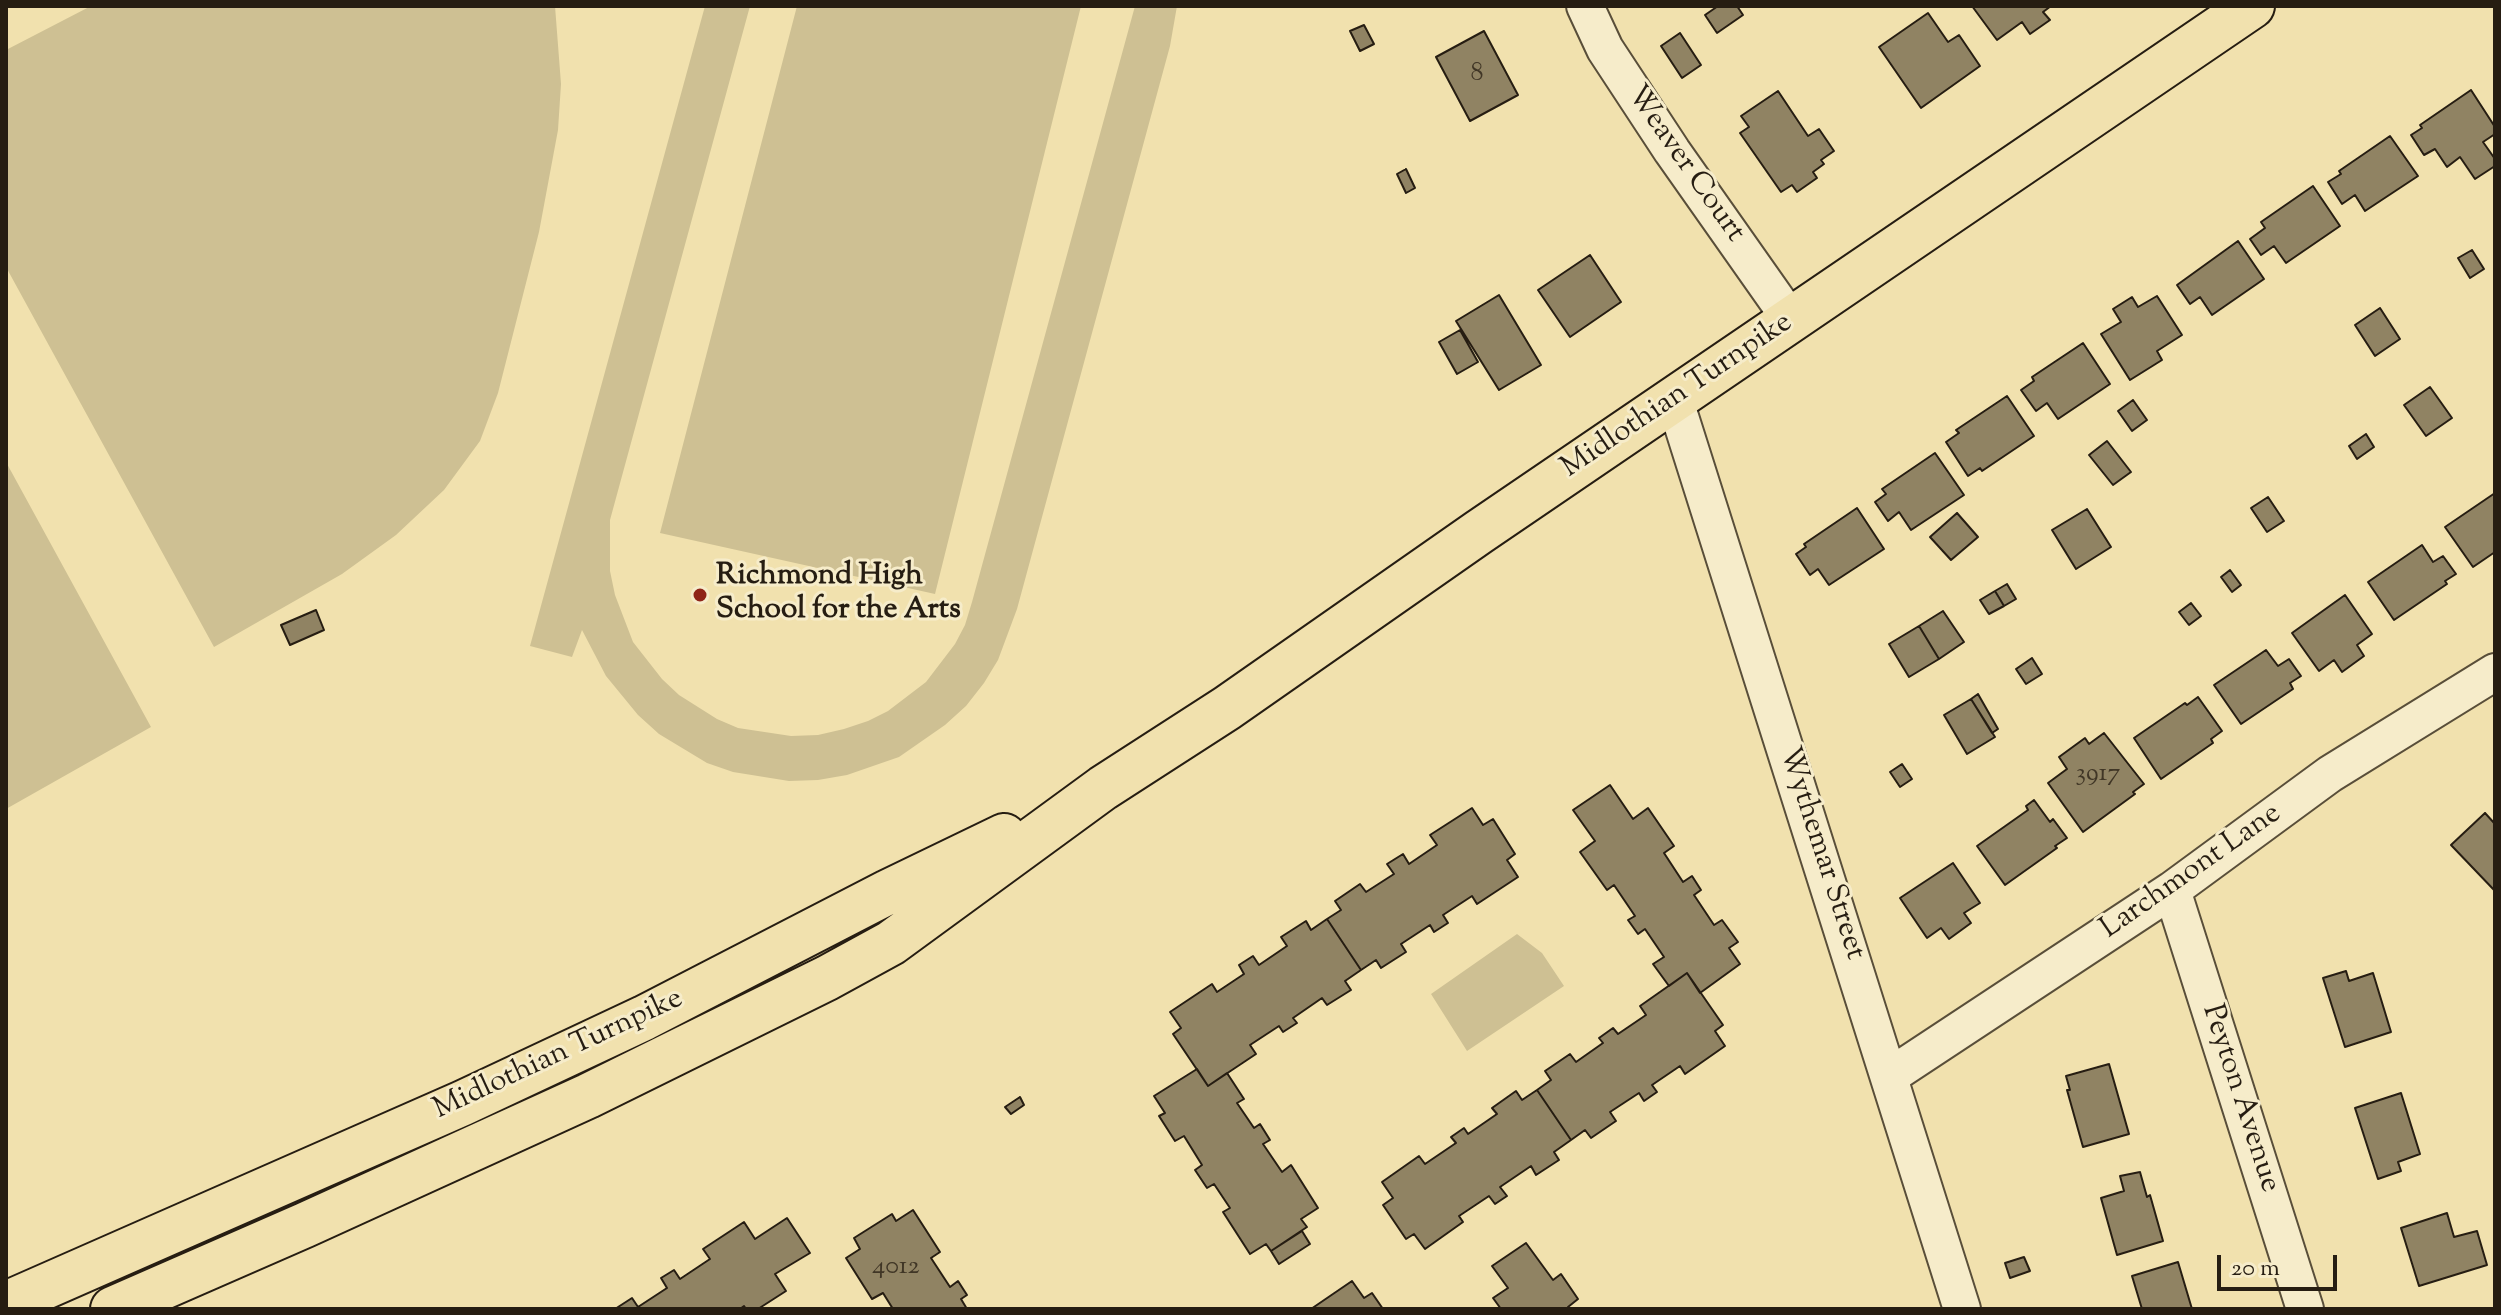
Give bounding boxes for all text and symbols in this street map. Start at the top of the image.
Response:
house number: 8 [1471,60,1483,92]
street label: Weaver Court [1617,80,1751,250]
street label: Midlothian Turnpike [1556,306,1800,488]
place label: Richmond High School for the Arts [716,560,961,630]
marker: Richmond High School for the Arts [691,586,709,604]
street label: Wythemar Street [1769,743,1871,965]
house number: 3917 [2076,760,2120,792]
street label: Larchmont Lane [2095,797,2289,949]
street label: Midlothian Turnpike [429,982,689,1130]
street label: Peyton Avenue [2192,1001,2286,1197]
scale bar [2221,1239,2341,1289]
text: 20 m [2231,1252,2280,1286]
house number: 4012 [872,1253,920,1285]

